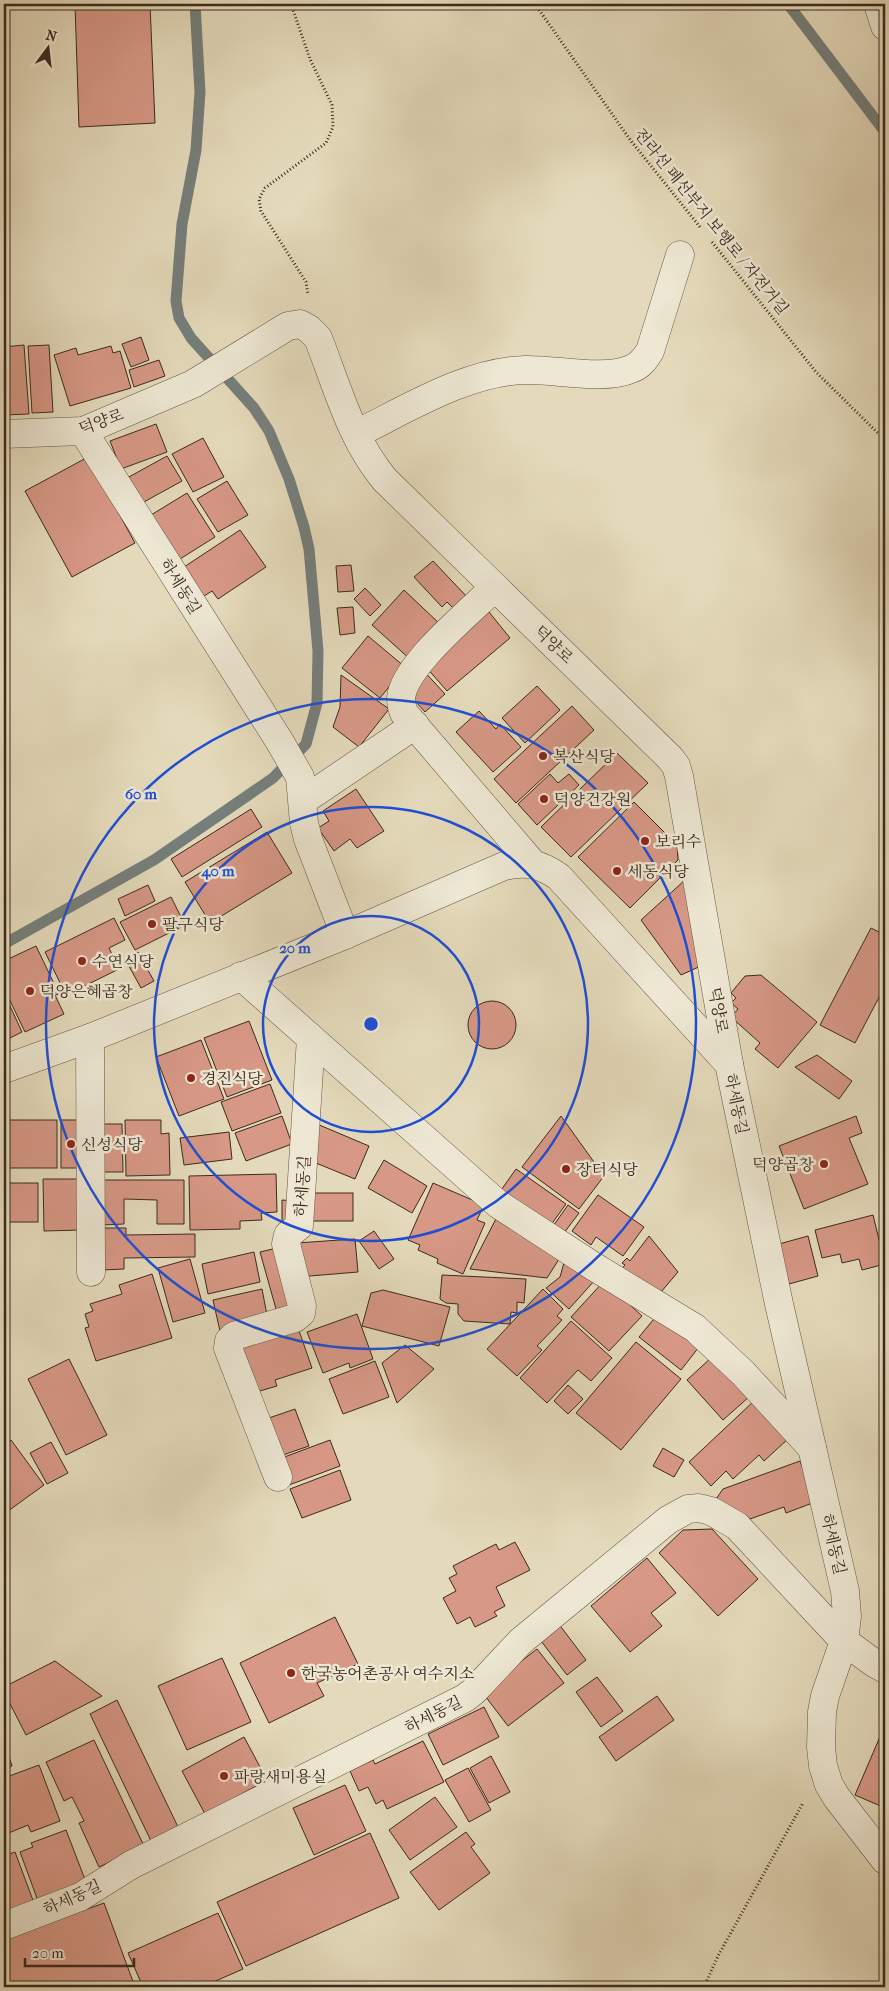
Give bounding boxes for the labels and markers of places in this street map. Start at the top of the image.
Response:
place label: 복산식당 [553,747,615,766]
marker: 복산식당 [537,750,549,762]
place label: 덕양건강원 [554,790,631,809]
marker: 덕양건강원 [538,793,550,805]
place label: 보리수 [655,832,701,851]
marker: 보리수 [639,835,651,847]
place label: 세동식당 [627,862,689,881]
marker: 세동식당 [611,865,623,877]
place label: 팔구식당 [162,915,224,934]
marker: 팔구식당 [146,918,158,930]
place label: 수연식당 [92,952,154,971]
marker: 수연식당 [76,955,88,967]
place label: 덕양은혜곱창 [40,982,133,1001]
marker: 덕양은혜곱창 [24,985,36,997]
centre of rings [362,1015,380,1033]
place label: 경진식당 [201,1069,263,1088]
marker: 경진식당 [185,1072,197,1084]
place label: 신성식당 [81,1135,143,1154]
marker: 신성식당 [65,1138,77,1150]
place label: 덕양곱창 [752,1155,815,1174]
marker: 덕양곱창 [818,1158,830,1170]
place label: 장터식당 [576,1160,638,1179]
marker: 장터식당 [560,1163,572,1175]
place label: 한국농어촌공사 여수지소 [301,1664,474,1683]
marker: 한국농어촌공사 여수지소 [285,1667,297,1679]
place label: 파랑새미용실 [234,1767,327,1786]
marker: 파랑새미용실 [218,1770,230,1782]

